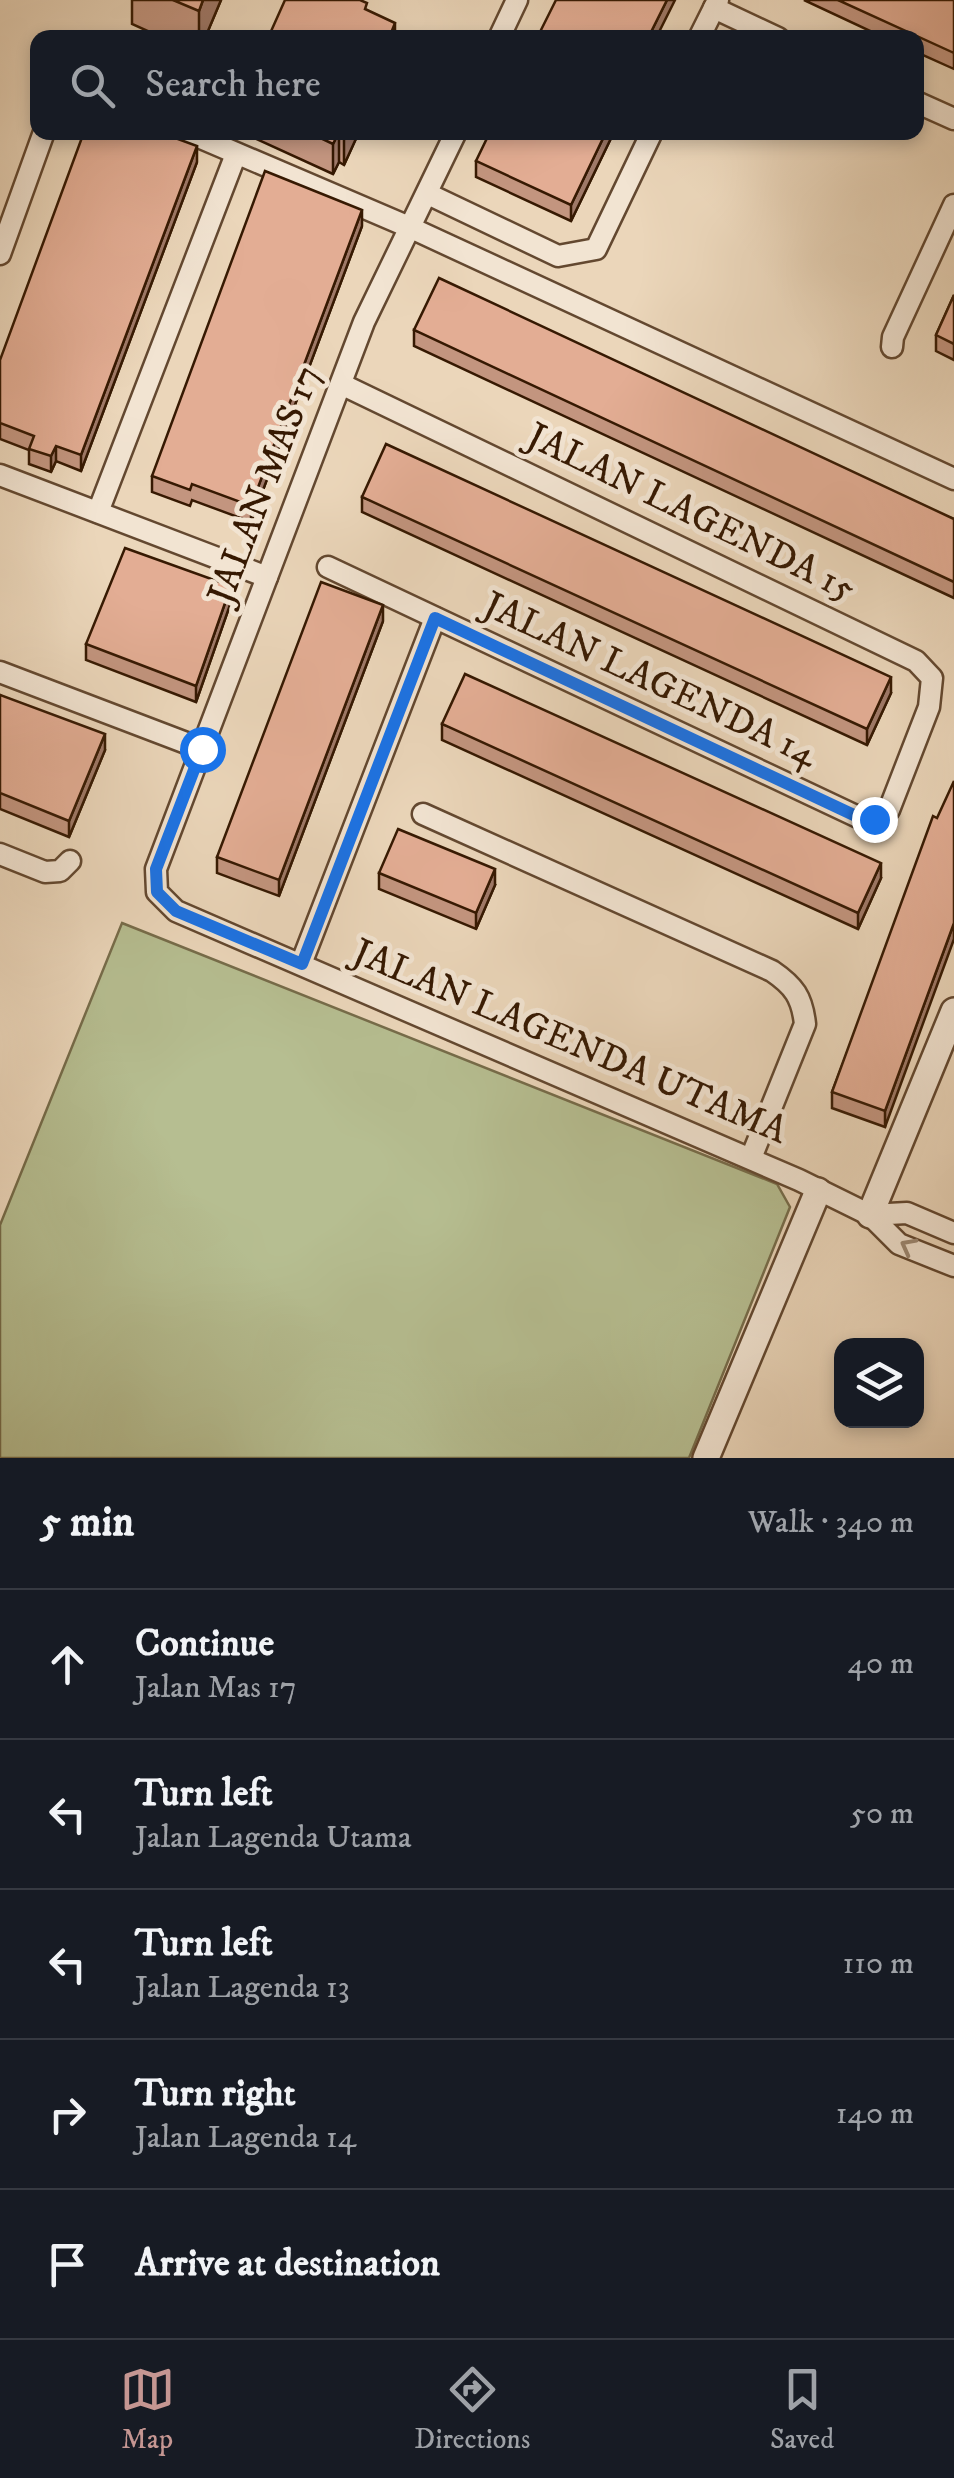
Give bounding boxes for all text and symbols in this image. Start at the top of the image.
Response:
search box [30,30,924,140]
icon: search [65,58,120,113]
text: Search here [145,61,321,109]
street label: JALAN MAS 17 [196,359,332,614]
street label: JALAN LAGENDA 15 [516,411,863,613]
street label: JALAN LAGENDA 14 [473,580,826,779]
route start [180,727,226,773]
route end [852,797,898,843]
street label: JALAN LAGENDA UTAMA [343,927,795,1156]
one-way arrow [901,1239,919,1258]
map controls [834,1338,924,1428]
button: layers [834,1338,924,1428]
text: 5 min [40,1497,134,1549]
text: Walk · 340 m [748,1503,914,1543]
text: Continue [135,1620,274,1668]
icon: ahead [40,1637,95,1692]
text: 40 m [847,1644,914,1684]
text: Jalan Mas 17 [135,1668,296,1708]
text: Turn left [135,1770,273,1818]
icon: left [40,1787,95,1842]
text: 50 m [850,1794,914,1834]
text: Jalan Lagenda Utama [135,1818,412,1858]
text: Turn left [135,1920,273,1968]
icon: left [40,1937,95,1992]
text: 110 m [842,1944,914,1984]
text: Jalan Lagenda 13 [135,1968,350,2008]
text: Turn right [135,2070,296,2118]
icon: right [40,2087,95,2142]
text: 140 m [836,2094,914,2134]
text: Jalan Lagenda 14 [135,2118,356,2158]
icon: arrive [40,2237,95,2292]
text: Arrive at destination [135,2240,440,2288]
tab: Map [120,2362,175,2457]
tab: Directions [414,2362,530,2457]
tab: Saved [770,2362,834,2457]

